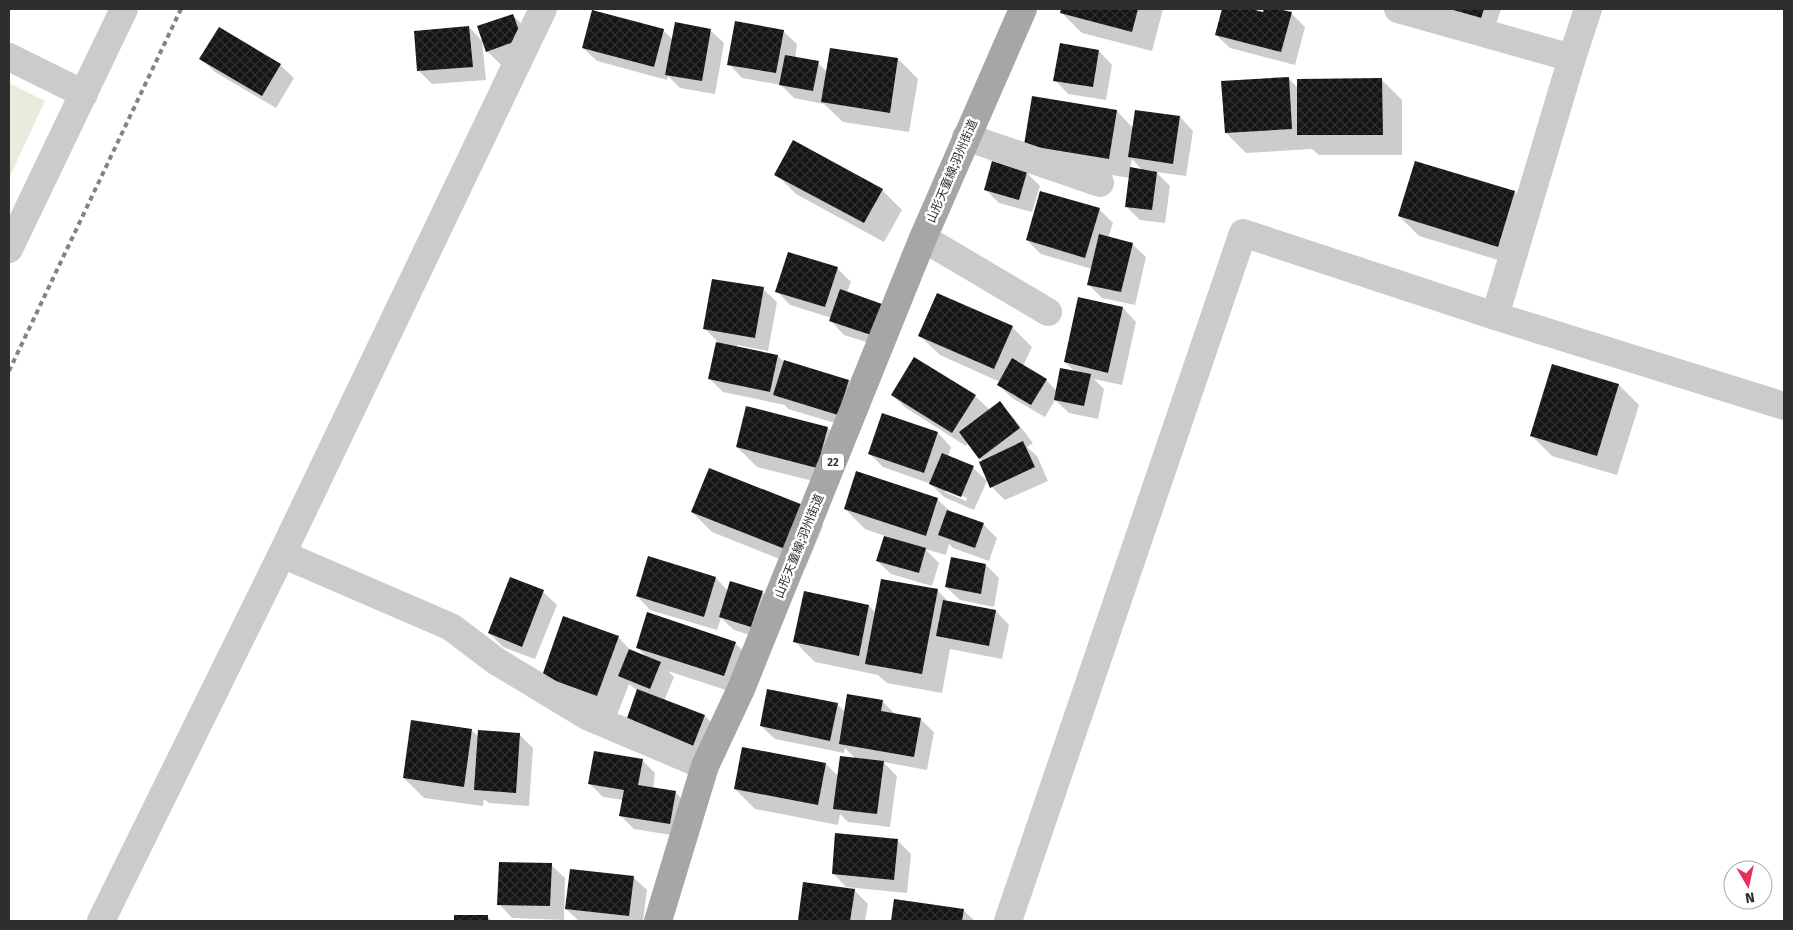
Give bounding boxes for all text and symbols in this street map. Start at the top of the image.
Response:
street label: 山形天童線;羽州街道 [924,117,980,225]
road number: 22 [822,454,844,471]
street label: 山形天童線;羽州街道 [772,492,826,600]
north arrow [1723,860,1773,910]
text: N [1744,888,1756,906]

